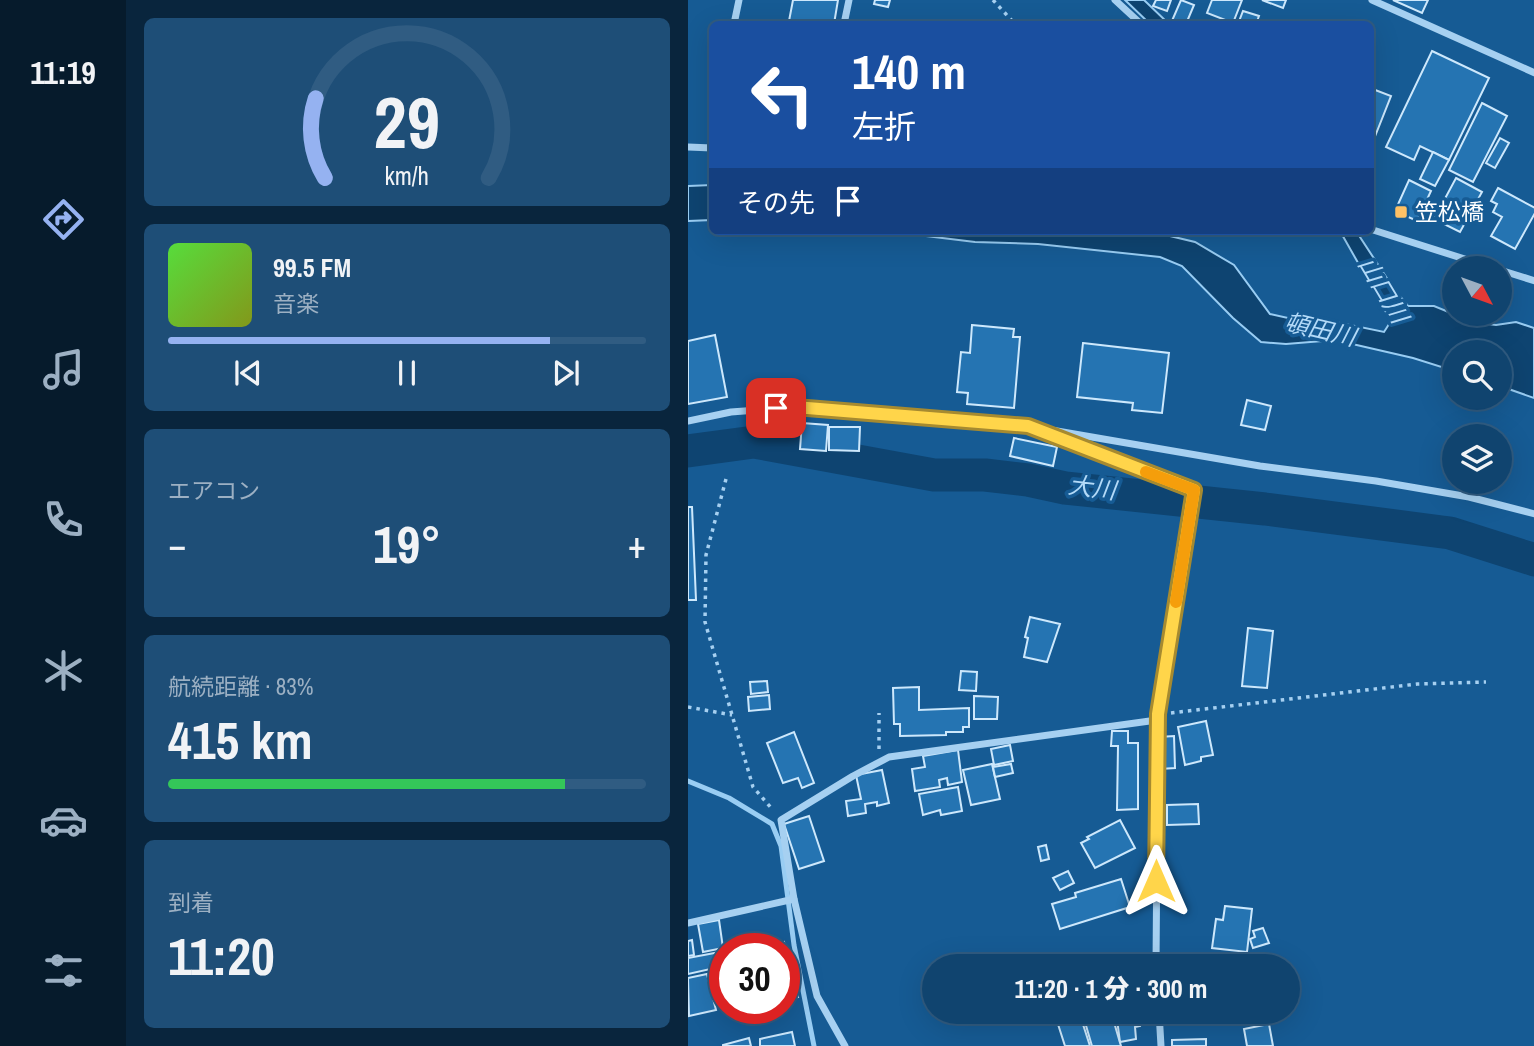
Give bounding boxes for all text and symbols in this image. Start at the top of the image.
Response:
text: 140 m [852,38,966,104]
icon: left [737,49,828,140]
text: 11:19 [30,51,96,94]
text: 29 [374,73,440,171]
text: 左折 [852,105,916,148]
text: km/h [385,159,429,193]
icon: arrive [829,182,867,220]
text: その先 [737,185,815,220]
icon: directions [39,195,88,244]
place label: 笠松橋 [1415,196,1484,227]
marker: 笠松橋 [1393,204,1409,220]
text: 99.5 FM [273,250,351,285]
water label: 山口川 [1352,250,1418,331]
north arrow [1442,256,1512,326]
map controls [1442,256,1512,494]
text: 音楽 [273,288,319,319]
water label: 頓田川 [1282,305,1362,353]
button: search [1442,340,1512,410]
icon: music [39,345,88,394]
icon: previous [229,354,267,392]
icon: pause [388,354,426,392]
icon: next [547,354,585,392]
pin [746,378,806,438]
icon: arrive [757,389,795,427]
button: layers [1442,424,1512,494]
water label: 大川 [1066,468,1121,506]
text: エアコン [168,475,260,506]
icon: phone [39,495,88,544]
text: 19° [373,509,441,579]
text: − [168,519,186,570]
text: + [628,519,646,570]
icon: climate [39,646,88,695]
text: 航続距離 · 83% [168,671,313,702]
text: 415 km [168,705,313,775]
icon: car [39,796,88,845]
position arrow [1119,844,1193,918]
text: 到着 [168,887,214,918]
text: 11:20 [168,921,275,991]
speed limit sign: 30 [709,933,800,1024]
icon: filters [39,946,88,995]
text: 11:20 · 1 分 · 300 m [1014,971,1208,1006]

